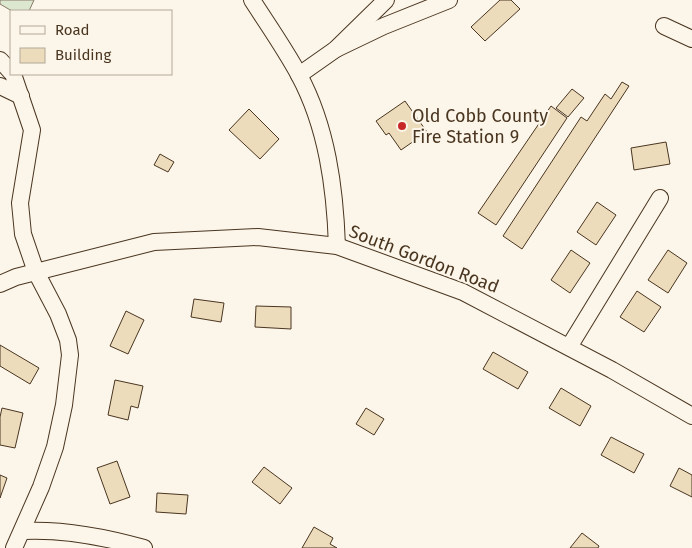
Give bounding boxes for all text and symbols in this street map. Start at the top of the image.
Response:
legend [10,10,172,75]
text: Road [55,21,90,39]
text: Building [55,46,111,64]
place label: Old Cobb County Fire Station 9 [412,105,548,148]
marker: Old Cobb County Fire Station 9 [396,120,408,132]
street label: South Gordon Road [346,220,502,298]

